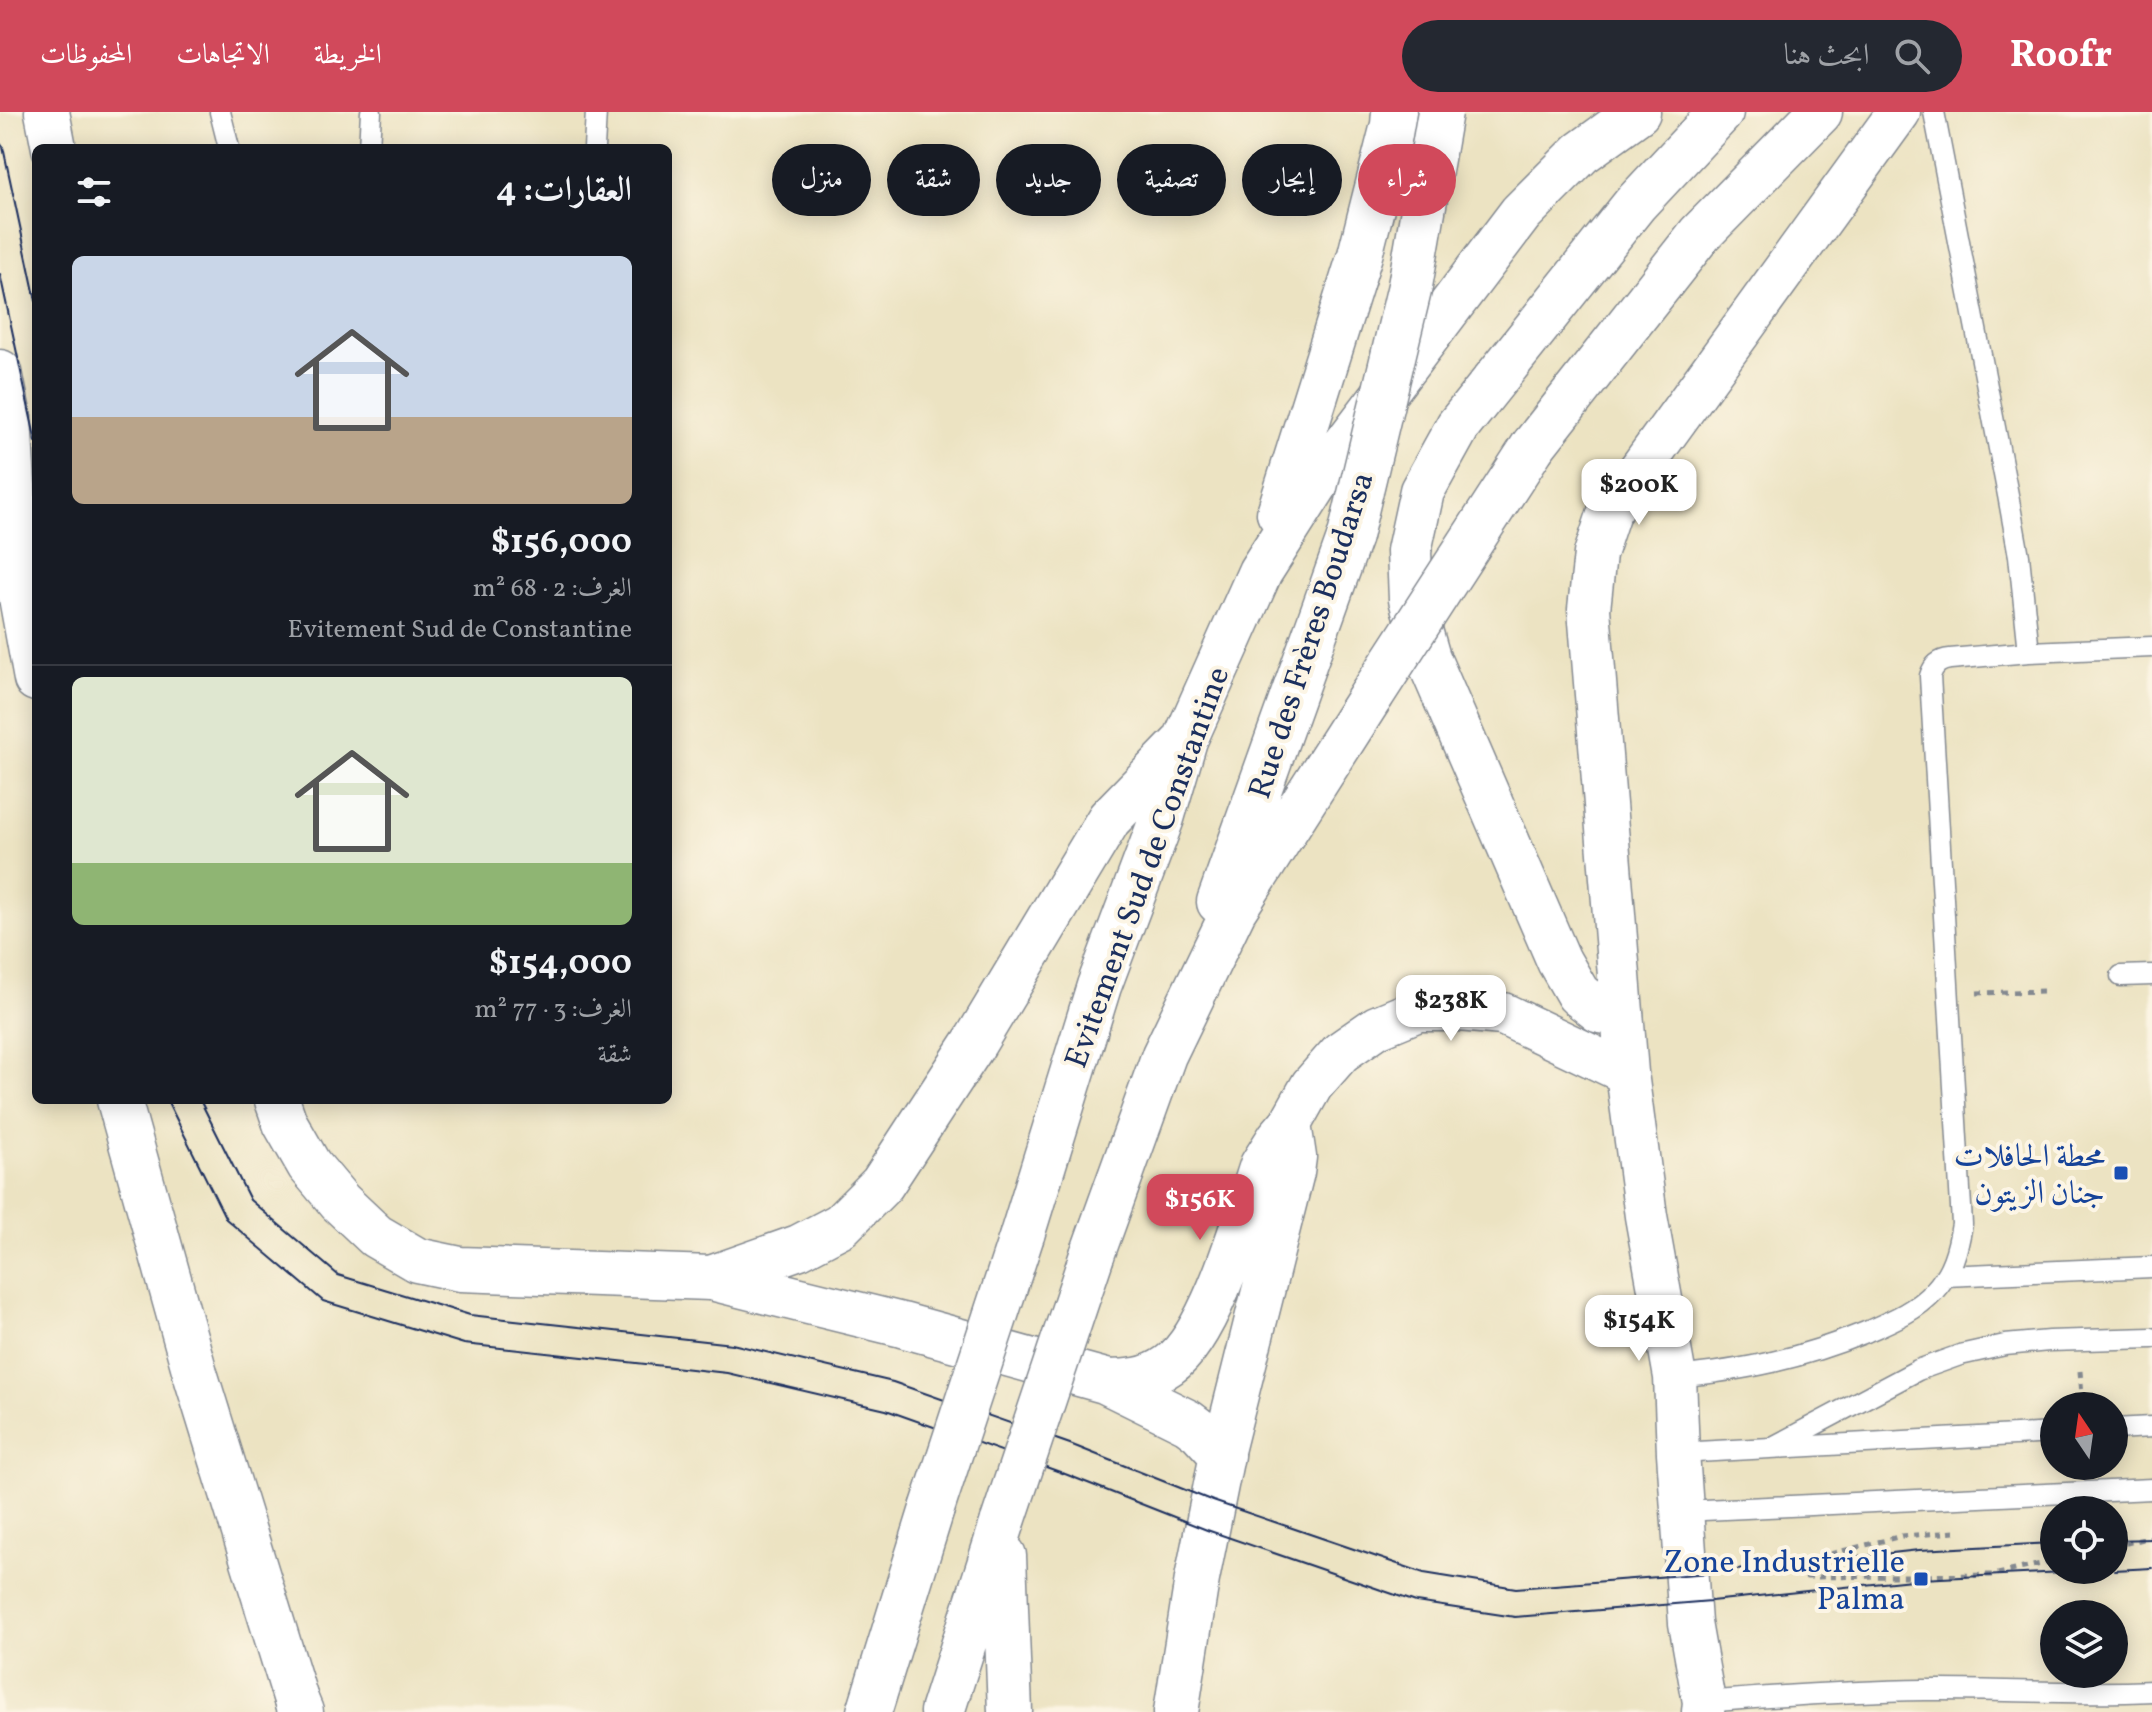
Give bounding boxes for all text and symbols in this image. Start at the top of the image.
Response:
search box [1402,20,1962,92]
text: Roofr [2010,30,2112,83]
icon: search [1890,34,1934,78]
text: ابحث هنا [1784,35,1870,77]
text: المحفوظات [40,36,132,75]
text: الاتجاهات [176,36,270,75]
text: الخريطة [314,36,382,75]
chip: منزل [772,144,871,216]
chip: شقة [887,144,980,216]
chip: جديد [996,144,1101,216]
chip: تصفية [1117,144,1226,216]
chip: إيجار [1242,144,1342,216]
chip: شراء [1358,144,1456,216]
text: العقارات: 4 [496,168,632,215]
icon: filters [72,170,116,214]
icon: home [280,308,424,452]
pin: $200K [1583,459,1695,527]
street label: Rue des Frères Boudarsa [1239,467,1386,805]
text: $200K [1599,467,1679,503]
text: $156,000 [491,520,632,567]
text: الغرف: 2 · 68 m² [473,571,632,607]
text: Evitement Sud de Constantine [288,612,632,648]
street label: Evitement Sud de Constantine [1056,661,1242,1075]
icon: home [280,729,424,873]
text: $154,000 [489,941,632,988]
pin: $238K [1395,975,1507,1043]
text: $238K [1414,983,1488,1019]
text: الغرف: 3 · 77 m² [475,992,632,1028]
text: شقة [598,1037,632,1073]
place label: محطة الحافلات جنان الزيتون [1954,1136,2105,1217]
marker: محطة الحافلات جنان الزيتون [2112,1164,2130,1182]
pin: $156K [1144,1174,1256,1242]
text: $156K [1165,1182,1235,1218]
pin: $154K [1583,1295,1695,1363]
text: $154K [1603,1303,1675,1339]
north arrow [2040,1392,2128,1480]
map controls [2040,1392,2128,1688]
button: locate [2040,1496,2128,1584]
place label: Zone Industrielle Palma [1663,1542,1905,1623]
marker: Zone Industrielle Palma [1912,1570,1930,1588]
button: layers [2040,1600,2128,1688]

